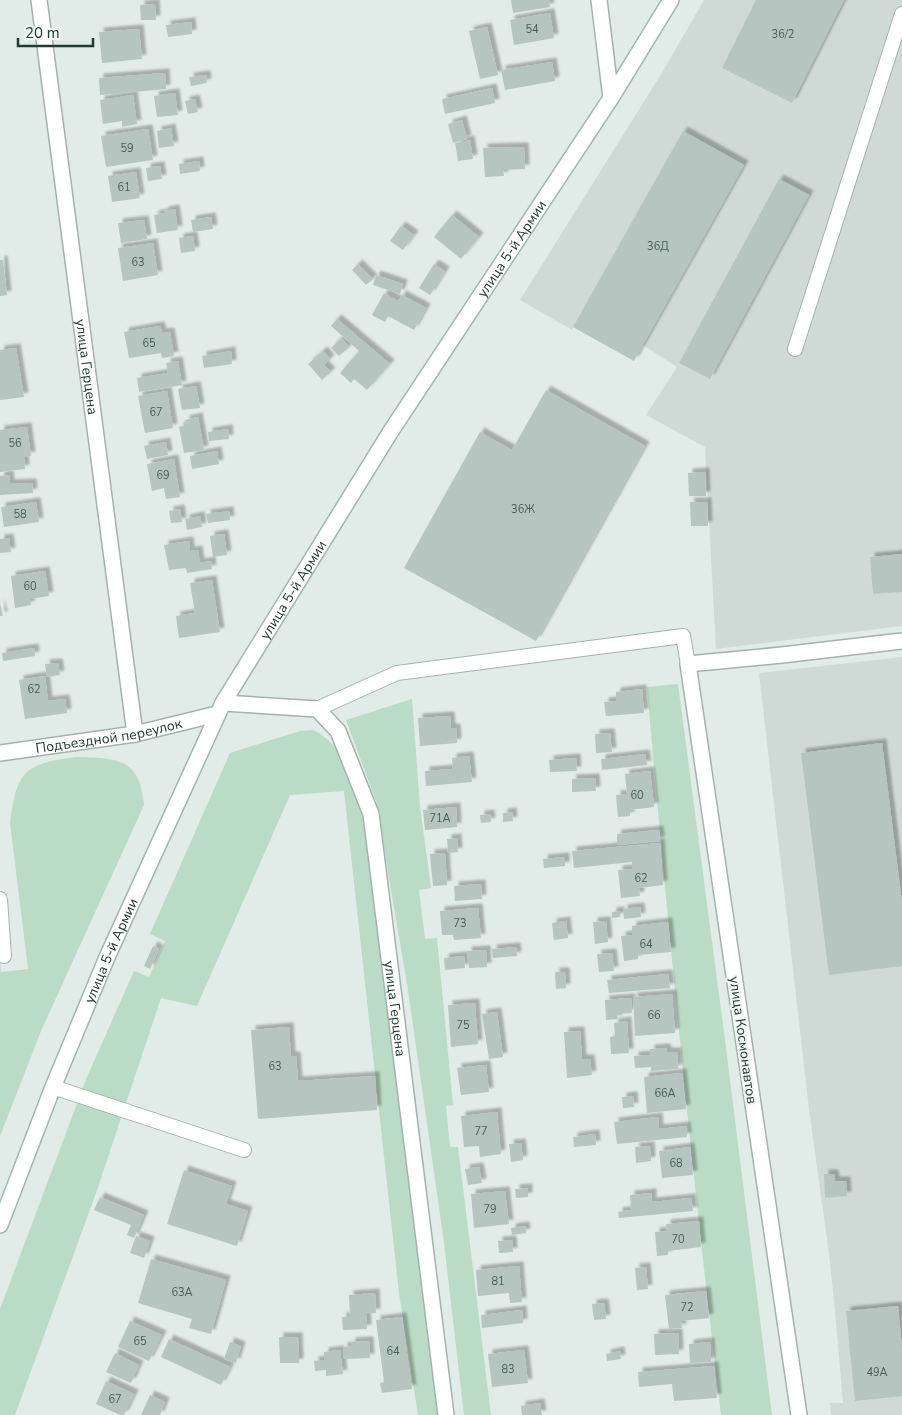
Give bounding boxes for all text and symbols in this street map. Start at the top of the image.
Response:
scale bar [18,15,92,47]
house number: 54 [525,22,539,37]
text: 20 m [25,23,60,43]
house number: 36/2 [772,27,794,42]
house number: 59 [120,141,134,156]
house number: 61 [117,180,131,195]
street label: улица 5-й Армии [472,196,550,301]
house number: 36Д [647,239,669,254]
house number: 63 [131,255,145,270]
street label: улица Герцена [71,318,103,416]
house number: 65 [142,336,156,351]
house number: 67 [149,405,163,420]
house number: 56 [8,436,22,451]
house number: 69 [156,468,170,483]
house number: 36Ж [511,502,535,517]
house number: 58 [13,507,27,522]
street label: улица 5-й Армии [255,537,331,643]
house number: 60 [23,579,37,594]
house number: 62 [27,682,41,697]
street label: Подъездной переулок [34,713,184,757]
house number: 60 [630,788,644,803]
house number: 71А [429,811,451,826]
house number: 62 [634,871,648,886]
street label: улица 5-й Армии [79,895,142,1006]
house number: 73 [453,916,467,931]
house number: 64 [639,937,653,952]
street label: улица Герцена [380,960,411,1057]
street label: улица Космонавтов [725,975,761,1105]
house number: 66 [647,1008,661,1023]
house number: 75 [456,1018,470,1033]
house number: 63 [268,1059,282,1074]
house number: 66А [654,1086,676,1101]
house number: 77 [474,1124,488,1139]
house number: 68 [669,1156,683,1171]
house number: 79 [483,1202,497,1217]
house number: 70 [671,1232,685,1247]
house number: 81 [491,1274,505,1289]
house number: 63А [171,1285,193,1300]
house number: 72 [680,1300,694,1315]
house number: 65 [133,1334,147,1349]
house number: 64 [386,1344,400,1359]
house number: 83 [501,1362,515,1377]
house number: 49А [866,1365,888,1380]
house number: 67 [108,1392,122,1407]

